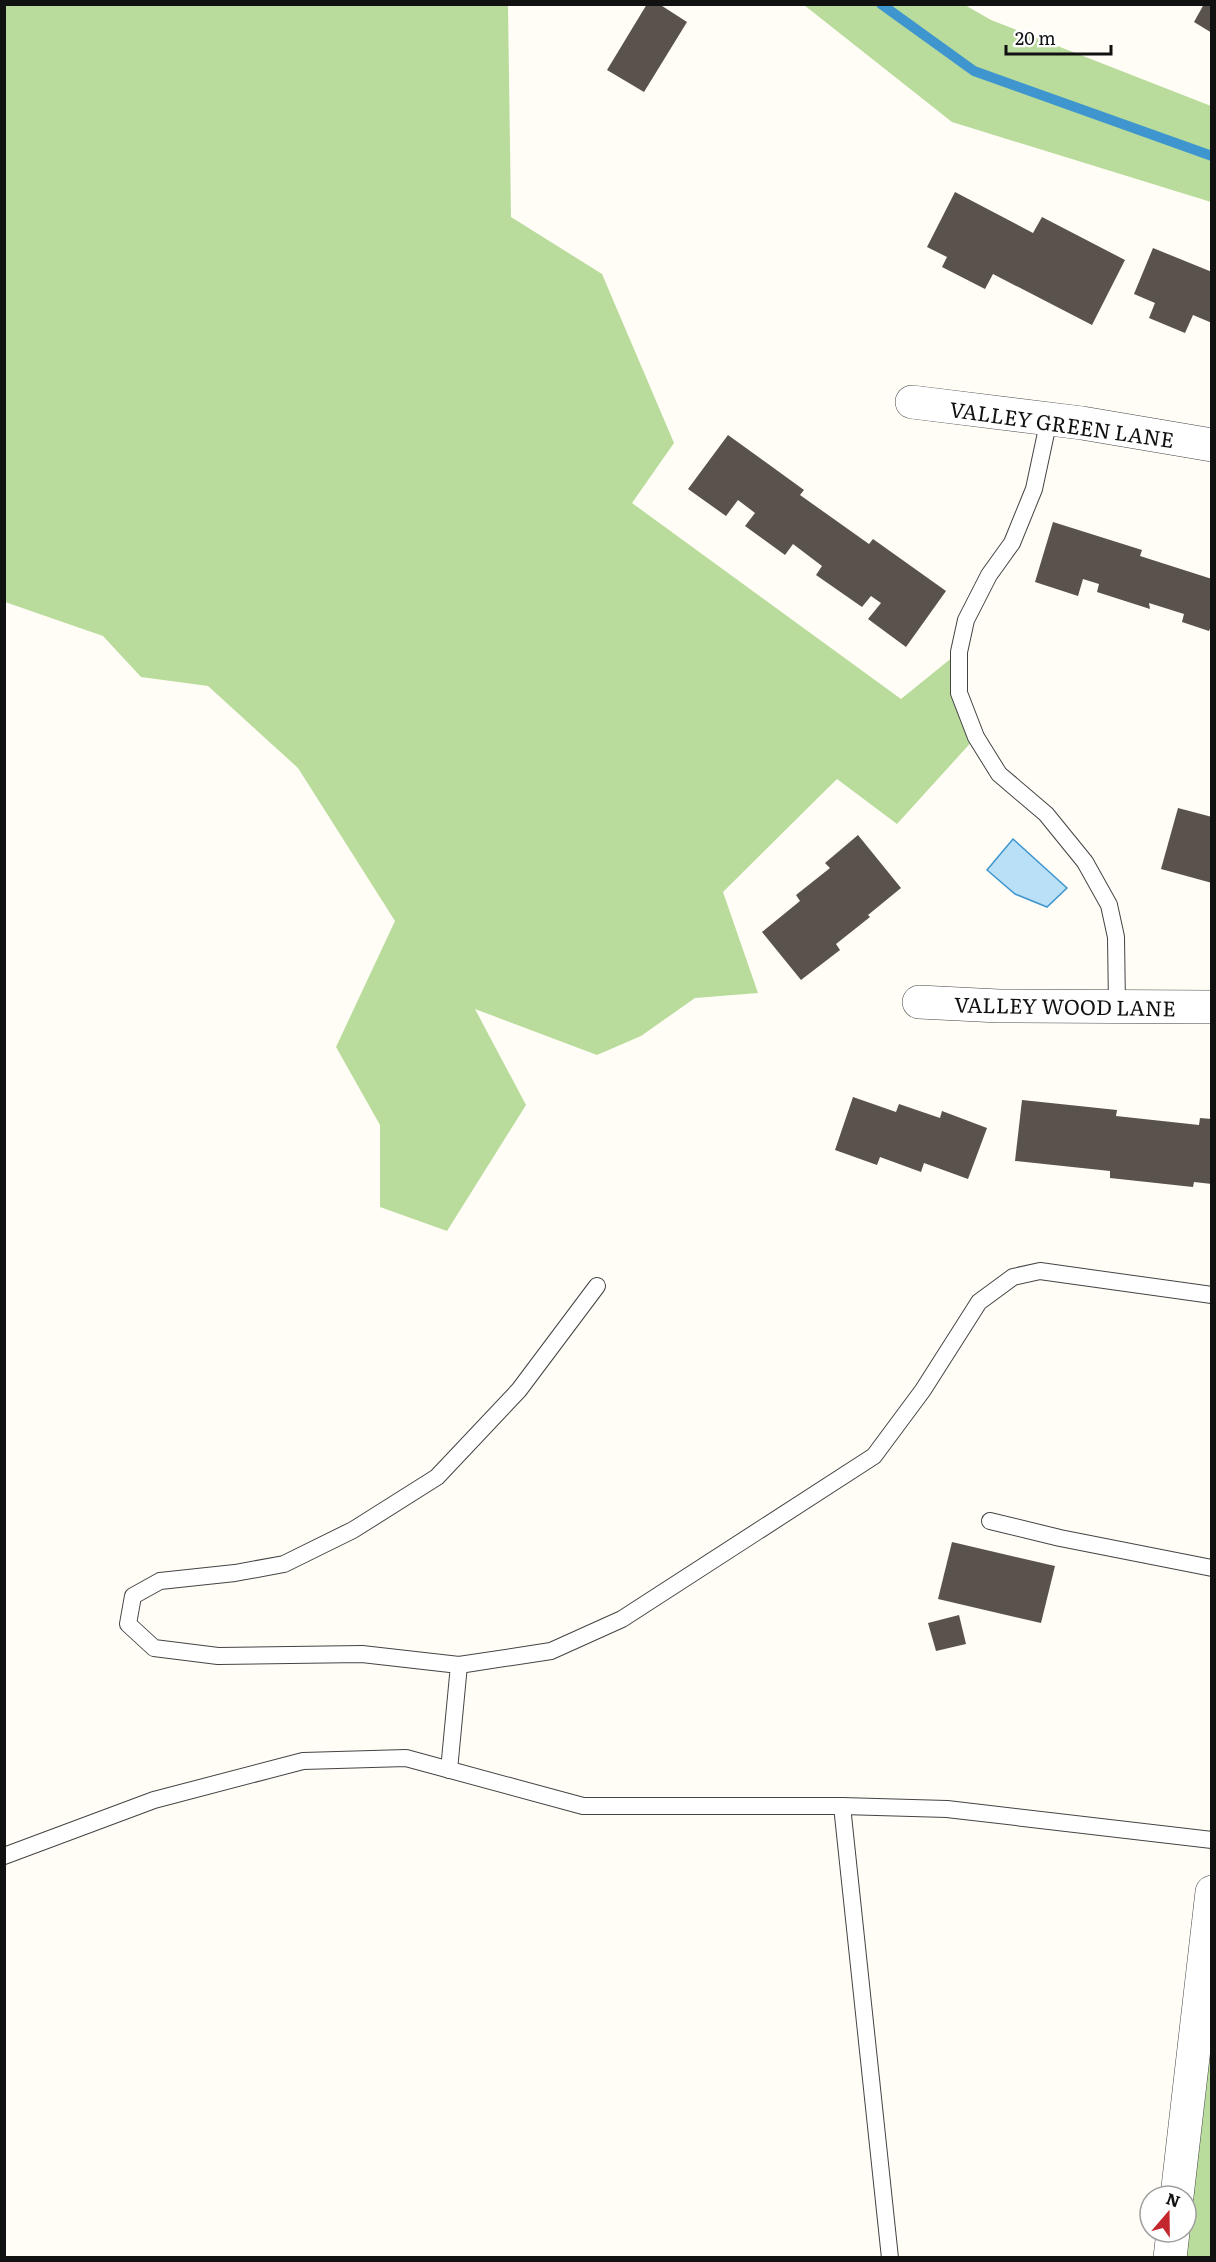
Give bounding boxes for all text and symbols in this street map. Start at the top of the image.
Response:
scale bar [1006,18,1111,56]
text: 20 m [1015,24,1056,51]
street label: VALLEY GREEN LANE [948,392,1176,454]
street label: VALLEY WOOD LANE [954,988,1176,1022]
north arrow [1138,2184,1198,2244]
text: N [1163,2185,1184,2213]

